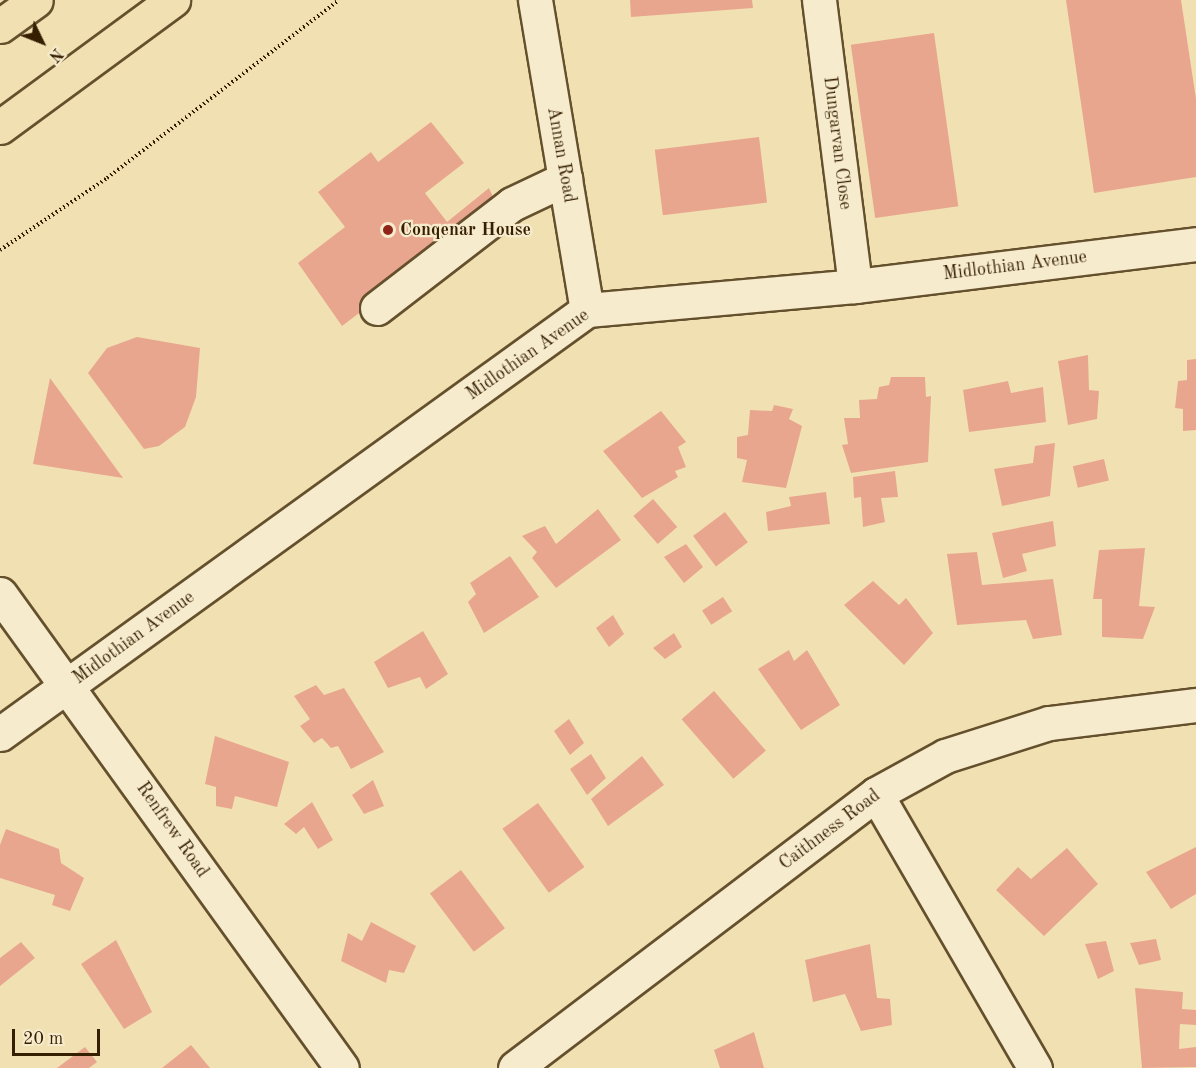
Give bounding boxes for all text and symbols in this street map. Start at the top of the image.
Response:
north arrow [12,12,72,72]
text: N [45,44,65,64]
street label: Dungarvan Close [818,75,856,211]
street label: Annan Road [542,105,580,205]
place label: Conqenar House [400,219,531,241]
marker: Conqenar House [381,223,395,237]
street label: Midlothian Avenue [942,246,1088,286]
street label: Midlothian Avenue [462,305,594,405]
street label: Midlothian Avenue [69,587,199,689]
street label: Renfrew Road [131,778,213,882]
street label: Caithness Road [775,785,885,875]
scale bar [15,1017,104,1055]
text: 20 m [23,1030,63,1048]

